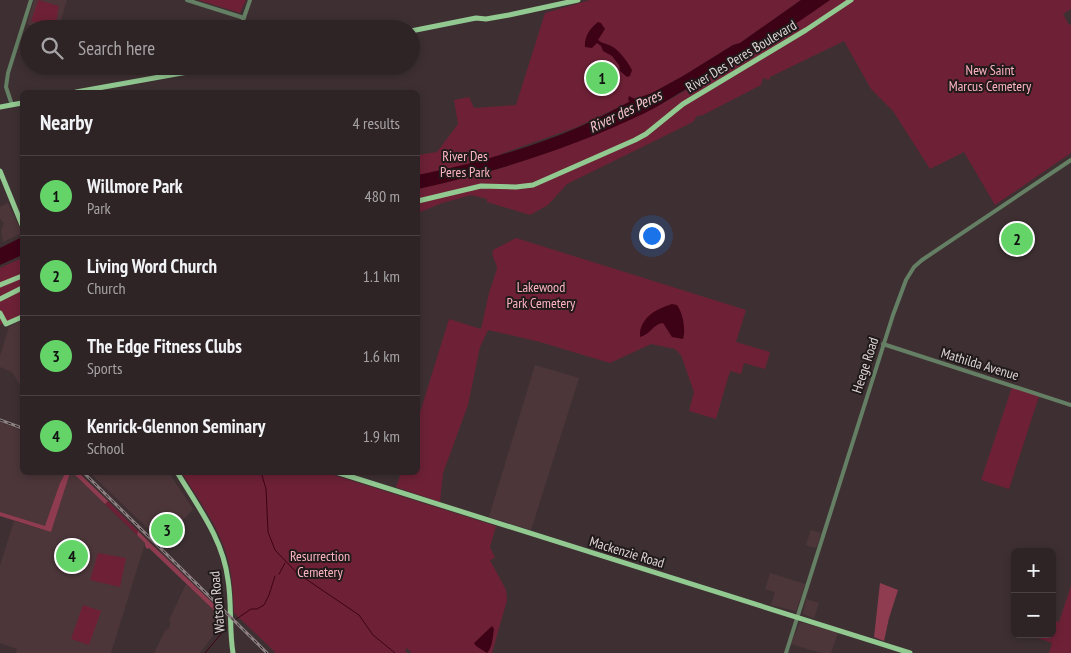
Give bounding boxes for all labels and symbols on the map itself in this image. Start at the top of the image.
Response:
street label: River Des Peres Boulevard [682,16,800,96]
pin: 1 [586,59,618,97]
park label: New Saint Marcus Cemetery [949,61,1032,95]
water label: River des Peres [586,84,666,137]
park label: River Des Peres Park [440,147,490,181]
pin: 2 [1001,220,1033,258]
your location [639,223,665,249]
park label: Lakewood Park Cemetery [507,278,576,312]
street label: Heege Road [848,335,882,395]
street label: Mathilda Avenue [939,344,1021,384]
pin: 3 [151,511,183,549]
street label: Mackenzie Road [587,532,667,572]
pin: 4 [56,537,88,575]
park label: Resurrection Cemetery [290,547,350,581]
street label: Watson Road [205,570,229,634]

